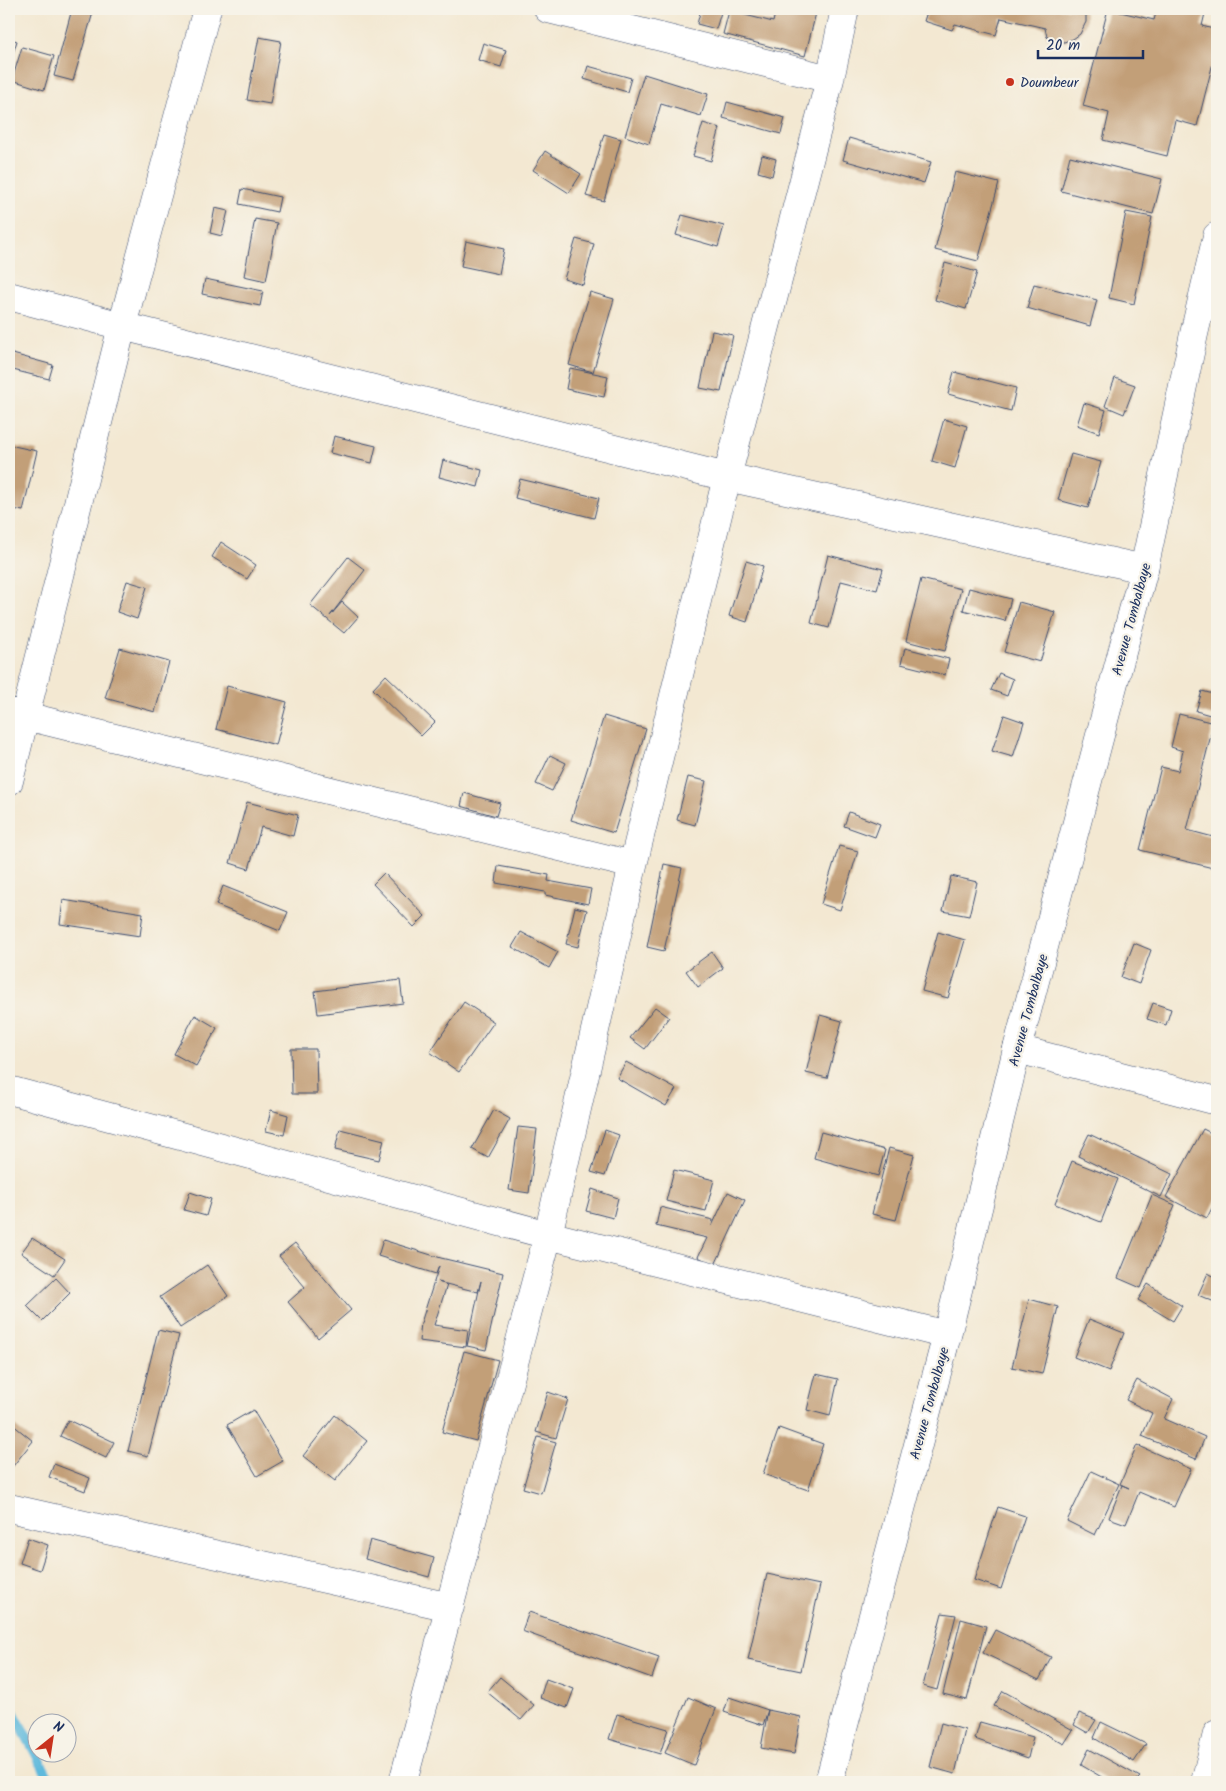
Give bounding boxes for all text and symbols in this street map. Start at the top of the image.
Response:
scale bar [1038,28,1144,60]
text: 20 m [1046,34,1080,58]
place label: Doumbeur [1020,72,1080,94]
marker: Doumbeur [1004,76,1016,88]
street label: Avenue Tombalbaye [1106,560,1158,678]
street label: Avenue Tombalbaye [1003,951,1055,1069]
street label: Avenue Tombalbaye [904,1344,956,1462]
north arrow [28,1714,78,1764]
text: N [49,1716,67,1739]

